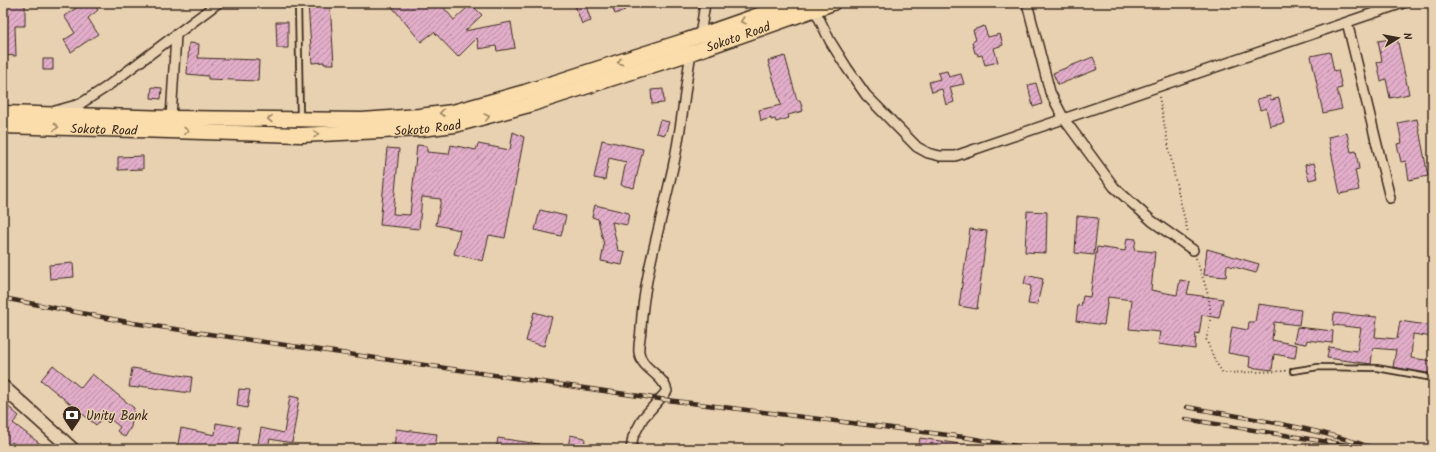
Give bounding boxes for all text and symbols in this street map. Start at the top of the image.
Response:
one-way arrow [740,16,747,24]
street label: Sokoto Road [703,17,774,59]
north arrow [1378,18,1418,58]
text: N [1397,31,1416,41]
one-way arrow [617,57,624,66]
one-way arrow [439,108,445,117]
one-way arrow [483,113,490,122]
one-way arrow [267,115,273,123]
street label: Sokoto Road [394,115,464,142]
street label: Sokoto Road [70,119,138,142]
one-way arrow [53,123,59,132]
one-way arrow [183,127,189,136]
one-way arrow [313,130,319,138]
bank icon: Unity Bank [61,404,83,432]
place label: Unity Bank [86,406,148,427]

